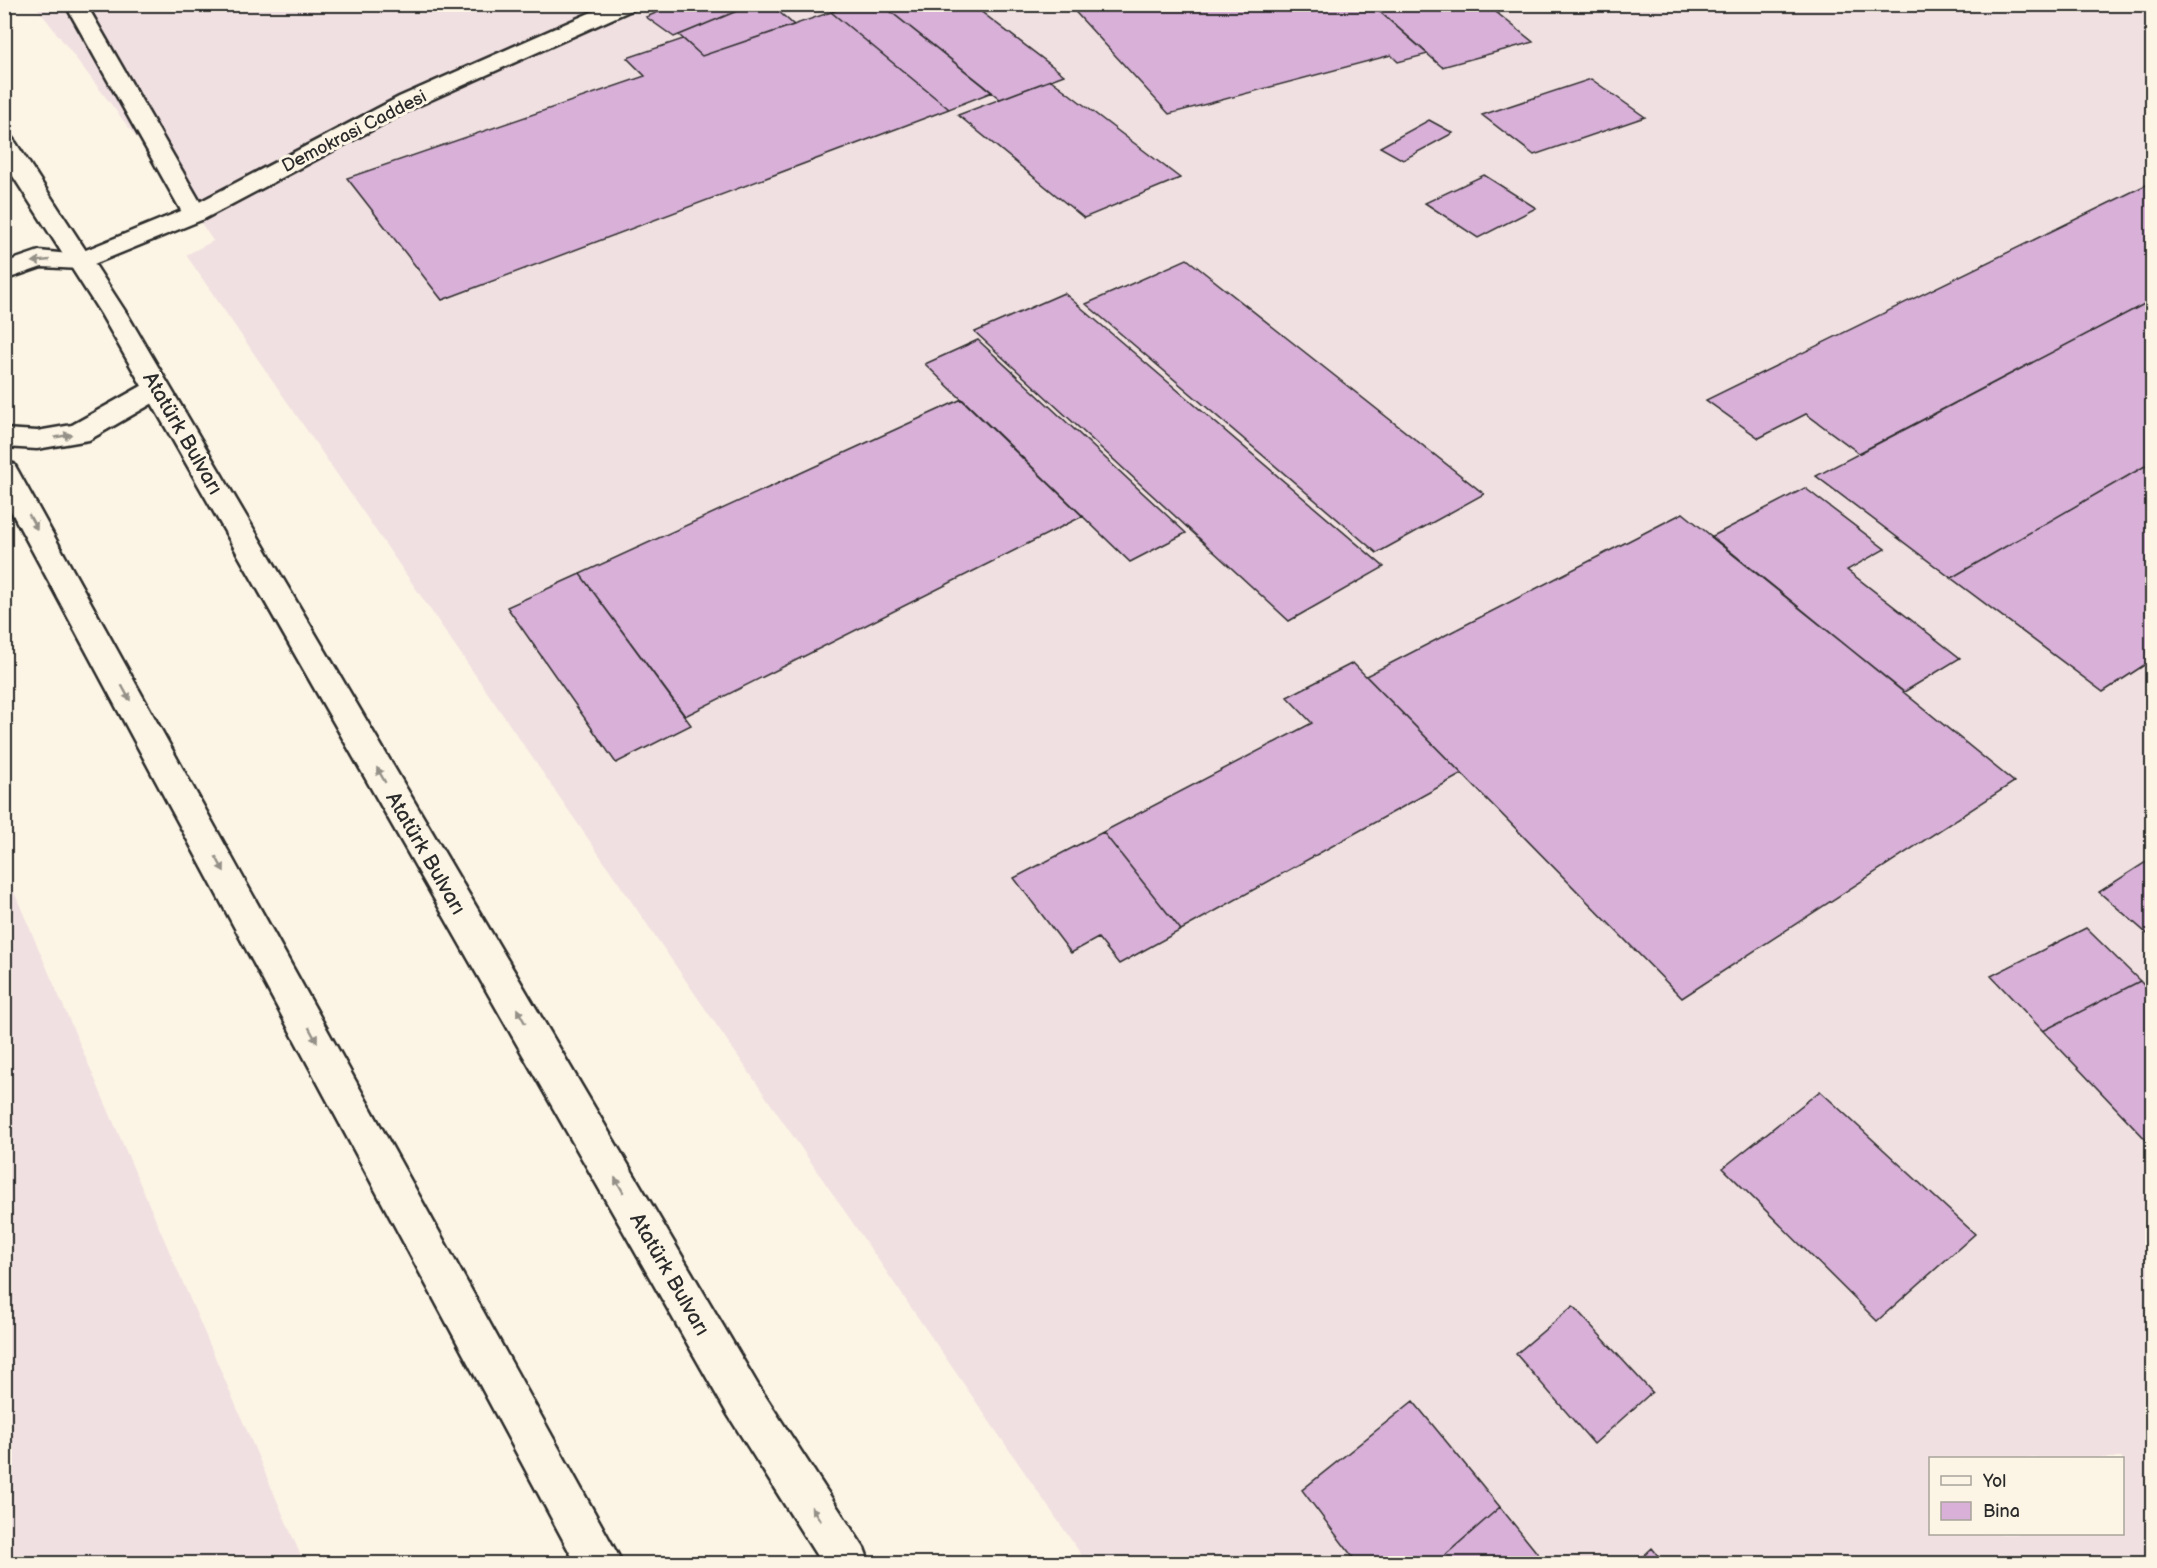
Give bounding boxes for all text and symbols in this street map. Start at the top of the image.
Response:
street label: Demokrasi Caddesi [279,86,430,177]
one-way arrow [32,256,51,266]
street label: Atatürk Bulvarı [137,368,228,499]
one-way arrow [53,431,72,440]
one-way arrow [28,514,38,531]
one-way arrow [121,685,131,702]
one-way arrow [376,766,386,783]
street label: Atatürk Bulvarı [380,788,471,919]
one-way arrow [215,856,225,873]
one-way arrow [516,1008,526,1025]
one-way arrow [308,1027,318,1044]
one-way arrow [613,1177,624,1193]
street label: Atatürk Bulvarı [624,1209,715,1340]
legend [1929,1457,2124,1535]
text: Yol [1982,1471,2006,1492]
text: Bina [1983,1501,2020,1522]
one-way arrow [811,1506,822,1522]

